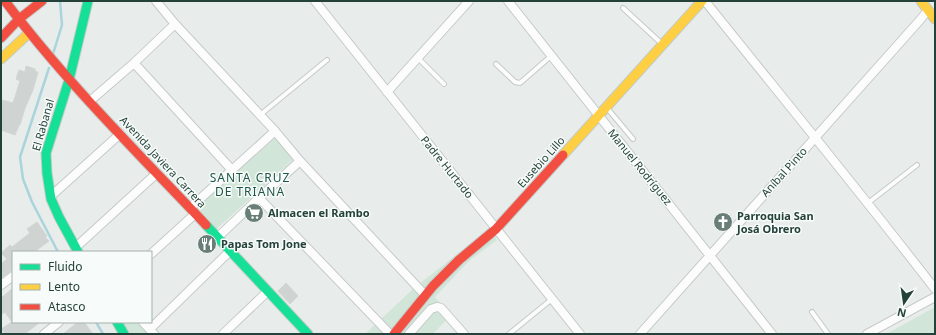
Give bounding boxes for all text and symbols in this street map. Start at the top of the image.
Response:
street label: El Rabanal [28,97,57,153]
street label: Avenida Javiera Carrera [117,113,210,211]
street label: Manuel Rodríguez [605,125,676,208]
street label: Padre Hurtado [418,132,477,201]
street label: Eusebio Lillo [513,132,568,191]
street label: Aníbal Pinto [757,143,810,200]
district label: SANTA CRUZ DE TRIANA [210,169,290,200]
supermarket icon: Almacen el Rambo [243,202,265,224]
place label: Almacen el Rambo [268,205,370,220]
place label: Parroquia San Josá Obrero [736,208,814,236]
church icon: Parroquia San Josá Obrero [712,211,734,233]
restaurant icon: Papas Tom Jone [196,233,218,255]
place label: Papas Tom Jone [221,236,307,251]
legend [12,251,152,323]
text: Fluido [48,258,82,275]
text: Lento [48,278,80,295]
north arrow [884,283,924,323]
text: Atasco [48,298,86,315]
text: N [896,305,908,322]

